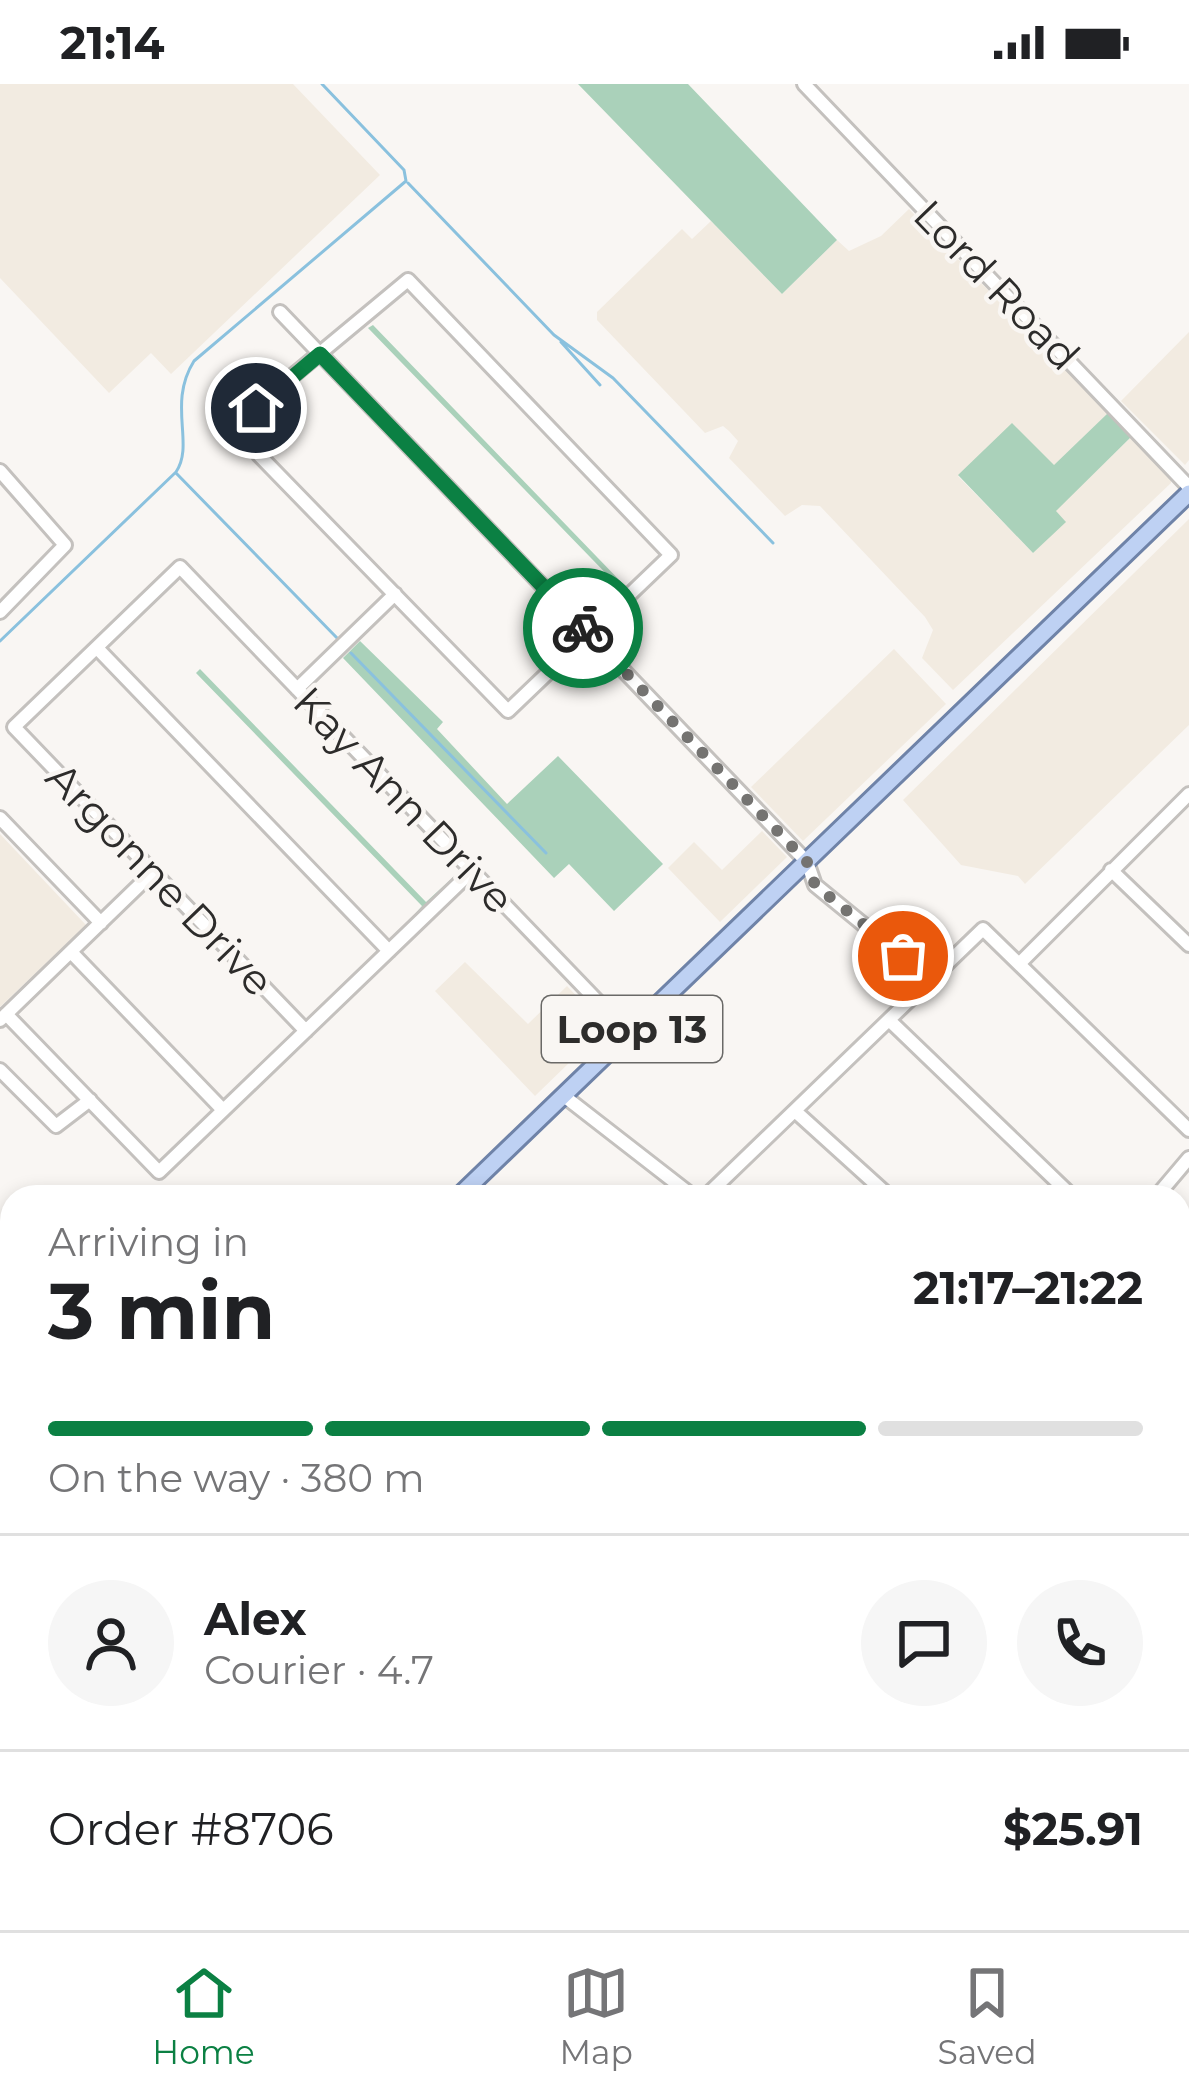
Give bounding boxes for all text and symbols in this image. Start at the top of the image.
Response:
text: 21:14 [60,15,165,70]
street label: Lord Road [903,189,1091,381]
pin [205,357,307,459]
icon: home [223,375,289,441]
courier [523,568,643,688]
icon: bike [550,595,616,661]
street label: Kay Ann Drive [283,676,525,924]
street label: Argonne Drive [35,751,285,1007]
pin [852,905,954,1007]
icon: bag [870,923,936,989]
road number: Loop 13 [542,996,722,1062]
text: Arriving in [48,1218,249,1266]
text: 21:17–21:22 [913,1260,1143,1315]
text: 3 min [48,1263,275,1359]
text: On the way · 380 m [48,1454,425,1502]
button: person [48,1580,174,1706]
button: chat [861,1580,987,1706]
button: phone [1017,1580,1143,1706]
text: Alex [204,1591,307,1646]
text: Courier · 4.7 [204,1646,434,1694]
text: Order #8706 [48,1801,334,1856]
text: $25.91 [1003,1801,1143,1856]
tab: Home [152,1960,255,2072]
tab: Map [559,1960,633,2072]
tab: Saved [938,1960,1037,2072]

